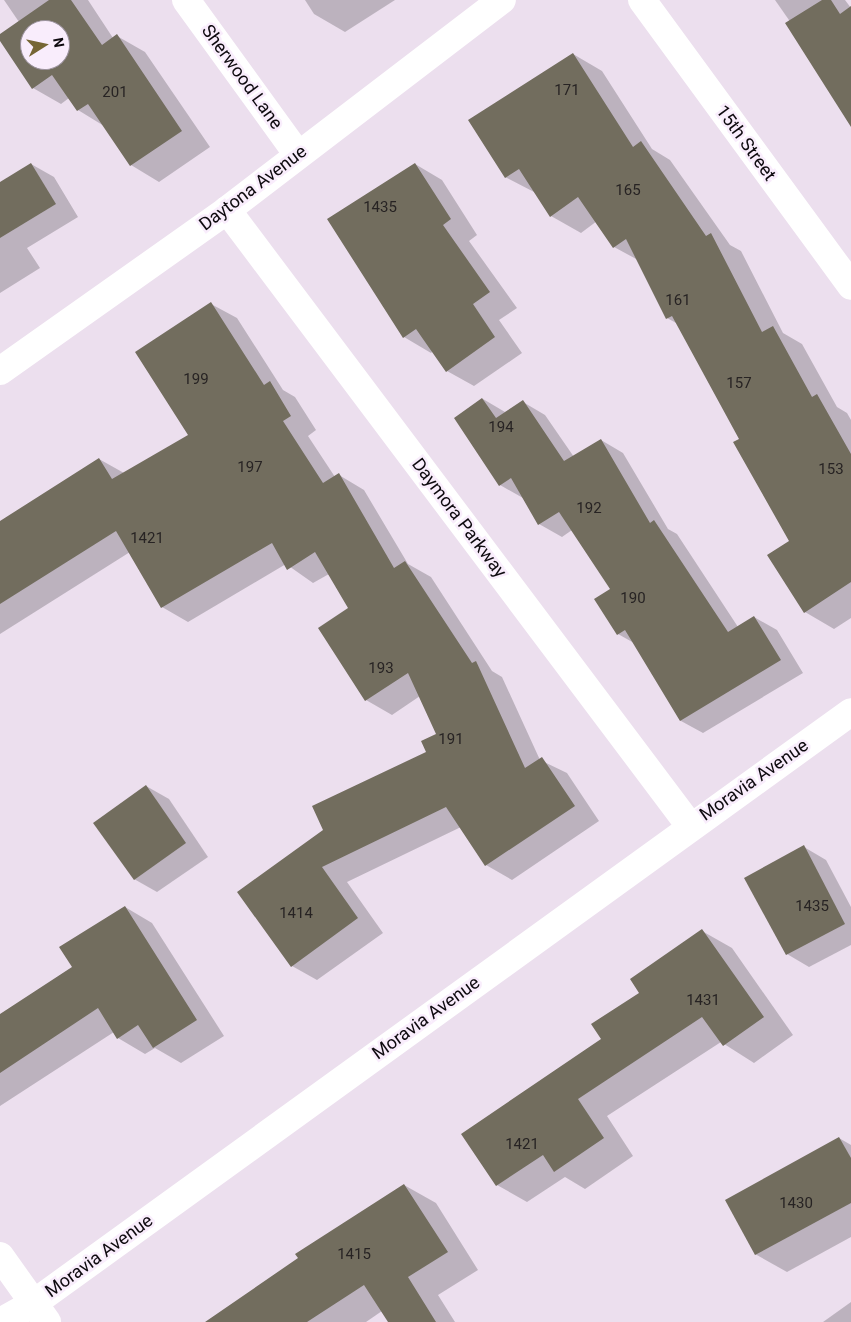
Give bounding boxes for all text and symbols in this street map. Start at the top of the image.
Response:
north arrow [20,20,70,70]
street label: Sherwood Lane [197,20,287,134]
text: N [50,36,68,49]
house number: 171 [554,82,580,100]
house number: 201 [102,84,128,102]
street label: 15th Street [711,101,781,185]
street label: Daytona Avenue [195,141,311,235]
house number: 165 [615,182,641,200]
house number: 1435 [363,199,397,217]
house number: 161 [665,292,691,310]
house number: 199 [183,371,209,389]
house number: 157 [726,375,752,393]
house number: 194 [488,419,514,437]
street label: Daymora Parkway [407,454,511,582]
house number: 197 [237,459,263,477]
house number: 153 [818,461,844,479]
house number: 192 [576,500,602,518]
house number: 1421 [130,530,164,548]
house number: 190 [620,590,646,608]
house number: 193 [368,660,394,678]
house number: 191 [438,731,464,749]
street label: Moravia Avenue [696,735,812,825]
house number: 1435 [795,898,829,916]
house number: 1414 [279,905,313,923]
street label: Moravia Avenue [368,972,484,1064]
house number: 1431 [686,992,720,1010]
house number: 1421 [505,1136,539,1154]
house number: 1430 [779,1195,813,1213]
street label: Moravia Avenue [41,1210,157,1302]
house number: 1415 [337,1246,371,1264]

